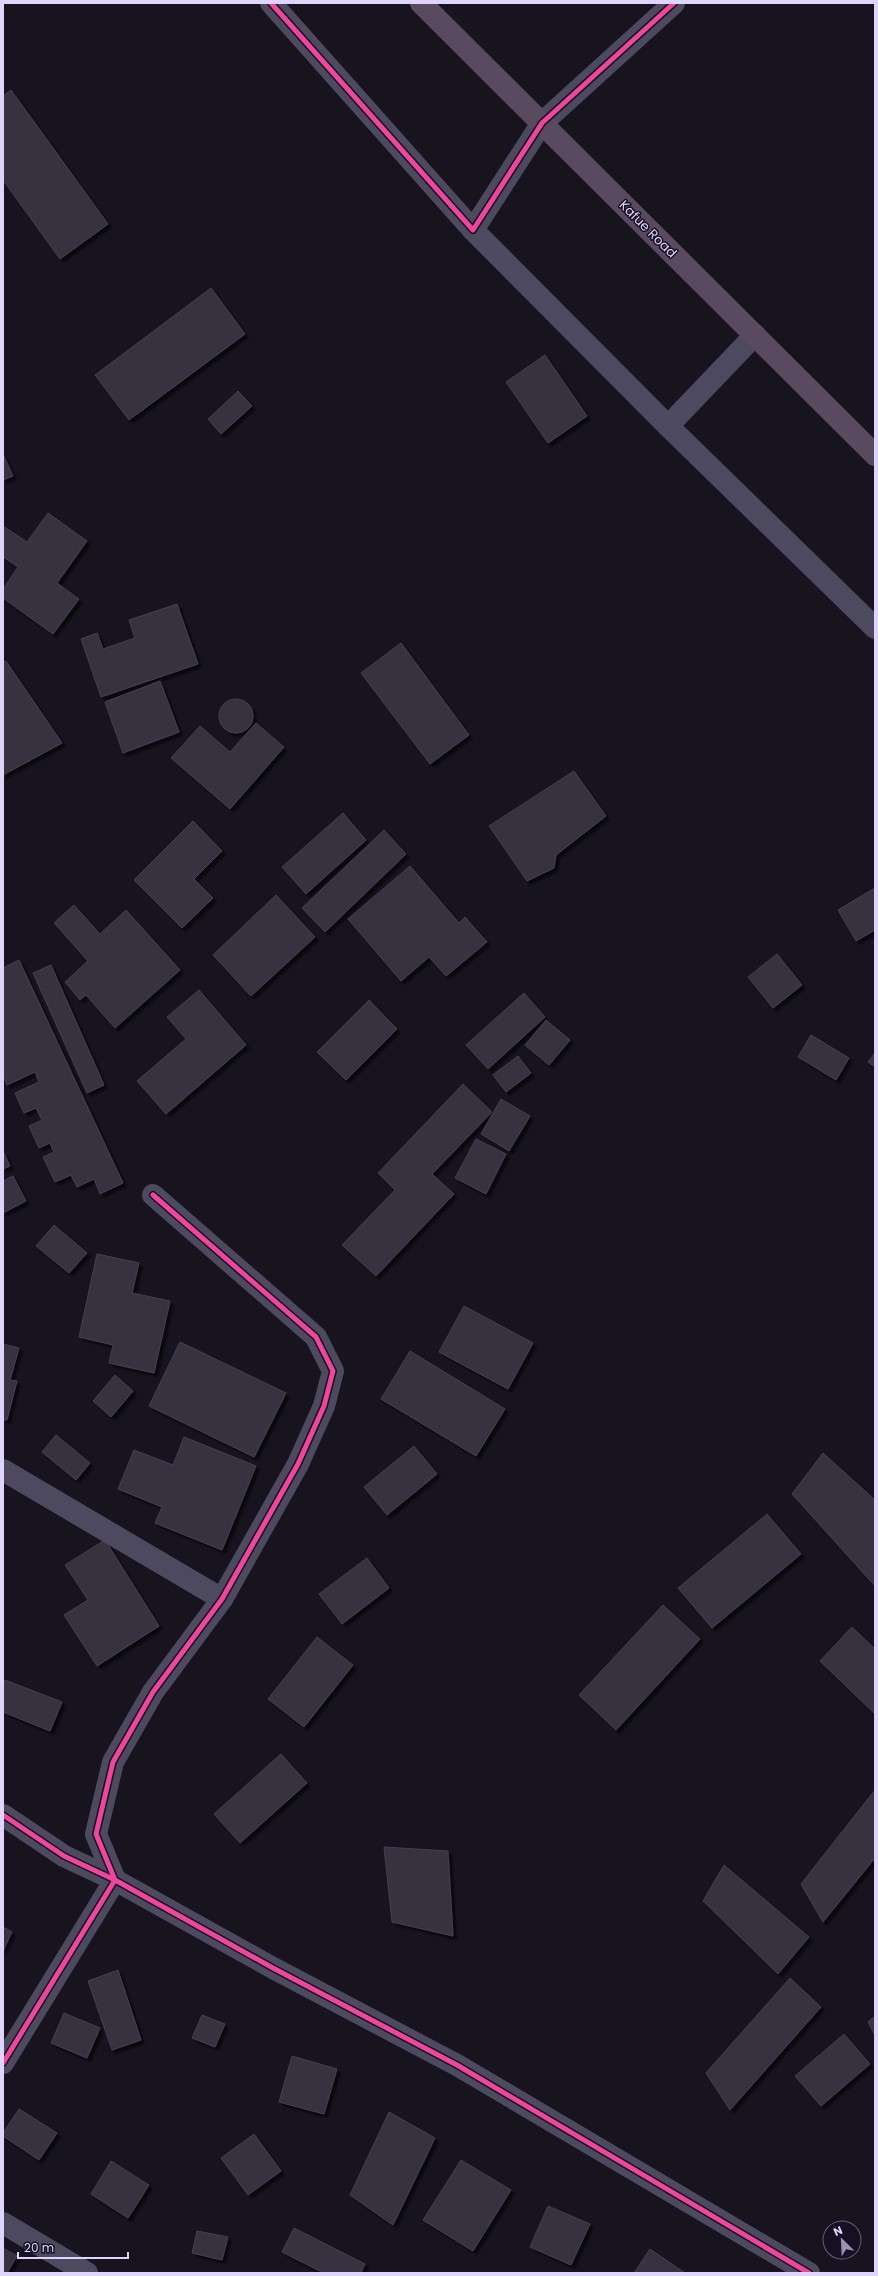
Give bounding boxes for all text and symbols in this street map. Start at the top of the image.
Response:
street label: Kafue Road [615,196,681,262]
north arrow [822,2220,862,2260]
text: N [831,2222,845,2240]
scale bar [18,2234,128,2260]
text: 20 m [24,2239,54,2256]

